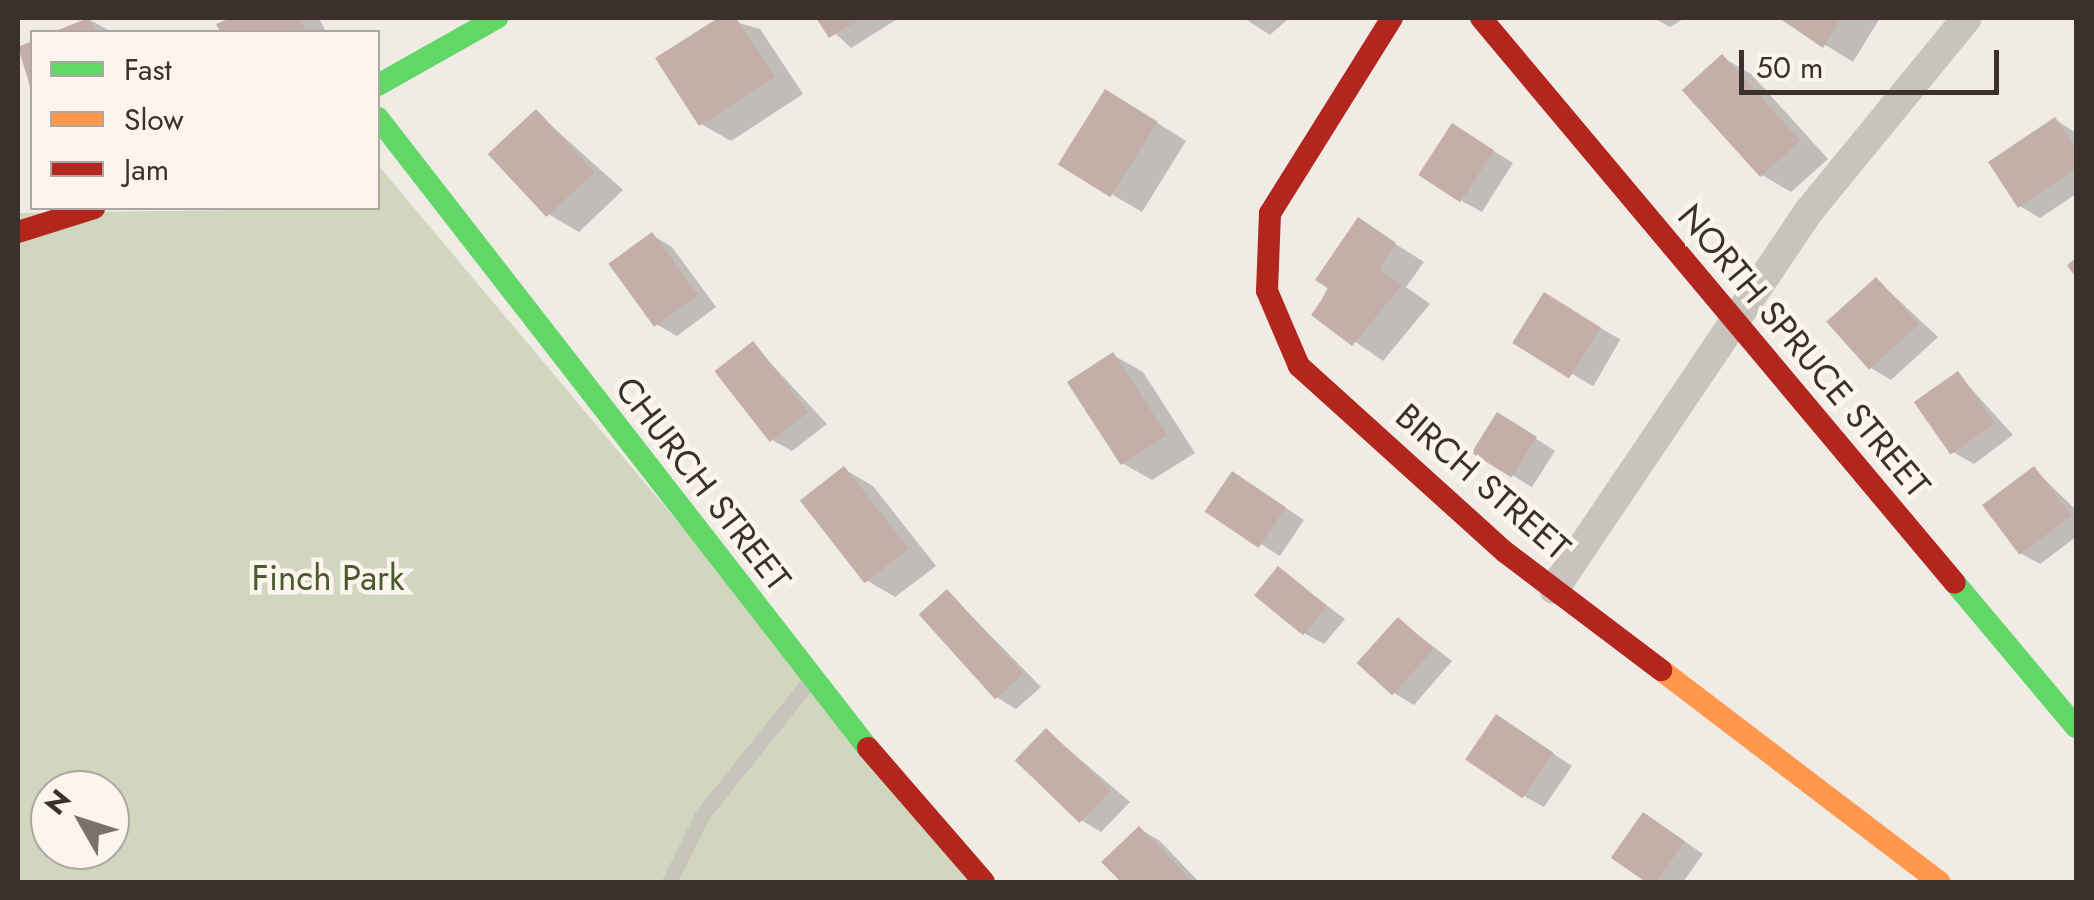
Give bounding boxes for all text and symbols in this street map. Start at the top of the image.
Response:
legend [30,30,380,210]
scale bar [1744,30,2004,92]
text: 50 m [1756,46,1823,89]
text: Fast [124,48,172,91]
text: Slow [124,98,184,141]
text: Jam [124,148,169,191]
street label: NORTH SPRUCE STREET [1669,196,1939,506]
street label: CHURCH STREET [606,369,800,599]
street label: BIRCH STREET [1387,395,1579,569]
park label: Finch Park [252,557,404,599]
north arrow [30,770,130,870]
text: N [35,781,81,824]

